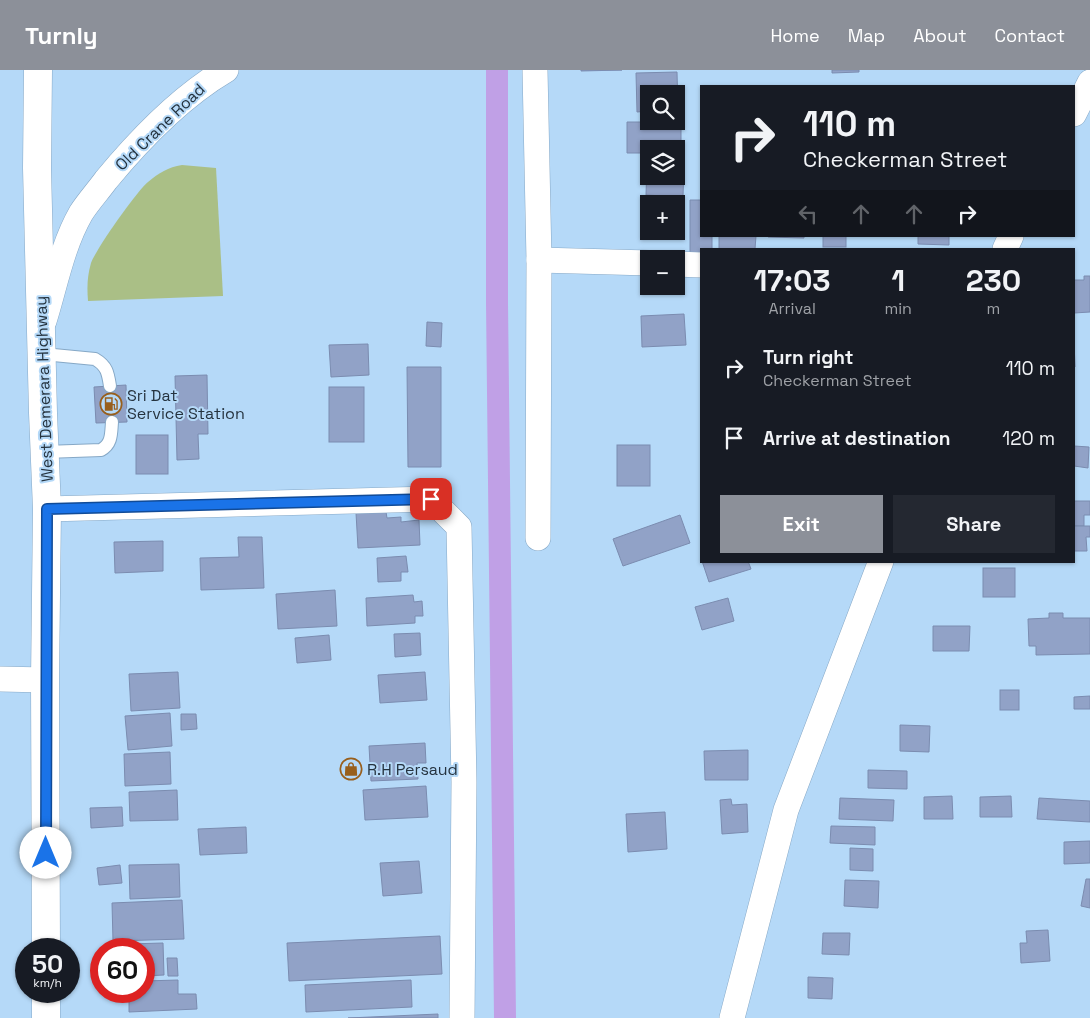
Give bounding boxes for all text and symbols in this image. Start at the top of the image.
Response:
text: Turnly [25,20,98,51]
text: Home [771,24,820,47]
text: Map [848,24,885,47]
text: About [913,24,967,47]
text: Contact [995,24,1065,47]
street label: Old Crane Road [111,79,209,175]
map controls [640,85,685,295]
button: search [640,85,685,130]
text: 110 m [803,102,896,146]
icon: right [720,105,785,170]
button: layers [640,140,685,185]
text: Checkerman Street [803,145,1007,173]
button: + [640,195,685,240]
icon: left [794,200,822,228]
icon: ahead [847,200,875,228]
icon: ahead [900,200,928,228]
icon: right [953,200,981,228]
button: − [640,250,685,295]
text: 17:03 [754,261,831,300]
text: 1 [891,261,905,300]
text: 230 [966,261,1021,300]
street label: West Demerara Highway [30,296,58,482]
text: Arrival [768,298,816,319]
text: min [884,298,912,319]
text: m [987,298,1000,319]
text: Turn right [763,345,853,370]
icon: right [720,354,748,382]
text: 110 m [1006,356,1055,381]
text: Checkerman Street [763,370,912,391]
place label: Sri Dat Service Station [127,385,245,424]
fuel station icon: Sri Dat Service Station [99,392,123,416]
icon: arrive [720,424,748,452]
text: Arrive at destination [763,426,951,451]
text: 120 m [1002,426,1055,451]
pin [410,478,452,520]
icon: arrive [417,485,445,513]
button: Exit [720,495,883,553]
button: Share [893,495,1055,553]
shop icon: R.H Persaud [339,757,363,781]
place label: R.H Persaud [367,759,458,780]
position arrow [19,826,71,878]
speed limit sign: 60 [90,938,155,1003]
text: 50 [32,948,63,980]
text: km/h [33,975,62,991]

